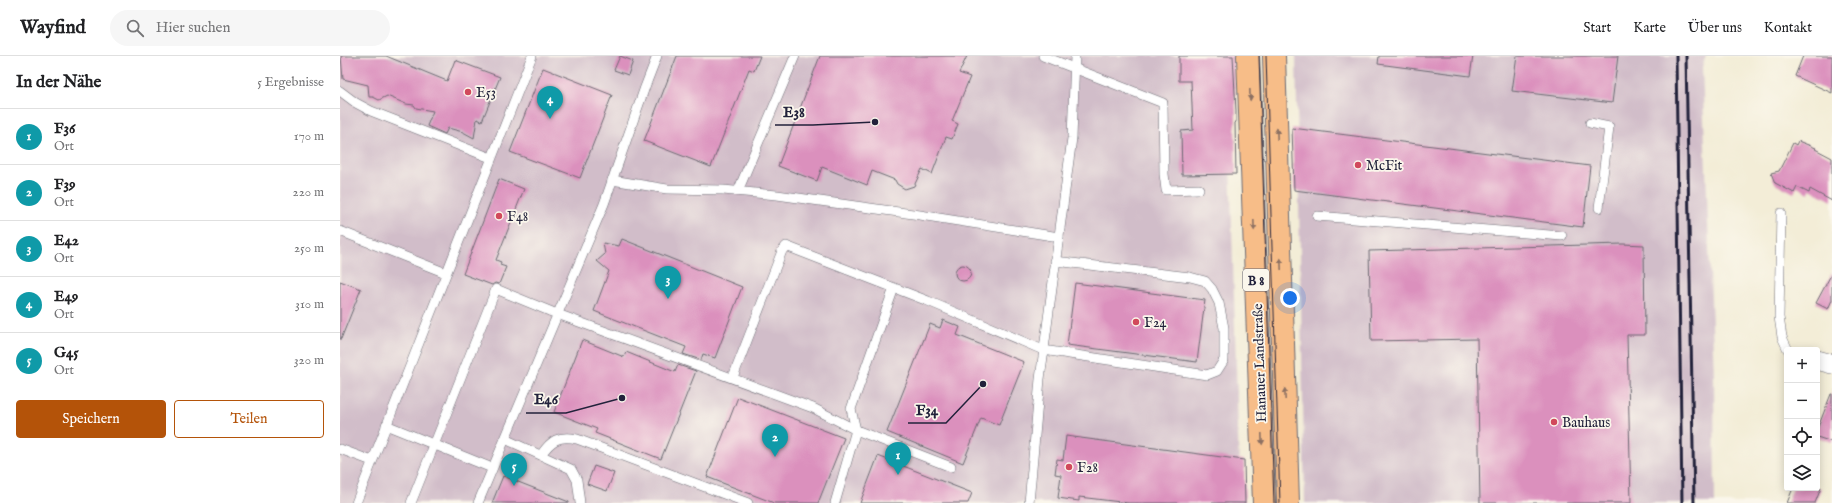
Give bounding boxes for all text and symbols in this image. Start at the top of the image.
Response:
search box [110,10,390,46]
text: Wayfind [20,16,86,40]
icon: search [124,17,146,39]
text: Hier suchen [156,18,230,37]
text: Start [1583,19,1611,37]
text: Karte [1633,19,1666,37]
text: Über uns [1688,19,1742,37]
text: Kontakt [1764,19,1812,37]
text: In der Nähe [16,72,101,93]
text: 5 Ergebnisse [257,74,324,91]
place label: E53 [476,84,496,102]
pin: 4 [537,86,563,119]
marker: E53 [463,87,473,97]
one-way arrow [1246,89,1253,101]
callout: E38 [775,98,813,125]
text: E38 [783,103,805,122]
text: F36 [54,119,75,138]
one-way arrow [1274,127,1280,140]
text: 1 [27,128,31,145]
text: 170 m [294,128,324,145]
text: Ort [54,138,74,155]
place label: McFit [1366,157,1403,175]
marker: McFit [1353,160,1363,170]
text: F39 [54,175,76,194]
text: 2 [26,184,32,201]
text: 220 m [293,184,324,201]
text: Ort [54,194,74,211]
place label: F48 [507,208,528,226]
marker: F48 [494,211,504,221]
one-way arrow [1251,219,1258,231]
text: E42 [54,231,79,250]
text: 3 [27,240,31,257]
text: 250 m [294,240,324,257]
text: Ort [54,250,74,267]
one-way arrow [1278,258,1285,270]
pin: 3 [655,266,681,299]
road number: B 8 [1243,269,1269,291]
text: E49 [54,287,78,306]
your location [1280,288,1300,308]
text: 4 [26,296,32,313]
text: 310 m [295,296,324,313]
street label: Hanauer Landstraße [1249,303,1271,423]
text: Ort [54,306,74,323]
place label: F24 [1144,314,1166,332]
marker: F24 [1131,317,1141,327]
text: G45 [54,343,79,362]
map controls [1784,347,1820,491]
button: + [1784,347,1820,383]
text: 5 [27,352,31,369]
text: 320 m [294,352,324,369]
text: Ort [54,362,74,379]
button: − [1784,383,1820,419]
callout: E46 [526,386,566,413]
one-way arrow [1282,387,1288,400]
text: E46 [534,390,559,409]
callout: F34 [908,396,946,423]
button: Speichern [16,400,166,438]
button: Teilen [174,400,324,438]
text: F34 [916,401,939,420]
place label: Bauhaus [1562,414,1610,432]
marker: Bauhaus [1549,417,1559,427]
button: locate [1784,419,1820,455]
pin: 2 [762,424,788,457]
one-way arrow [1259,433,1265,446]
pin: 1 [885,442,911,475]
pin: 5 [501,453,527,486]
button: layers [1784,455,1820,491]
place label: F28 [1077,459,1098,477]
marker: F28 [1064,462,1074,472]

